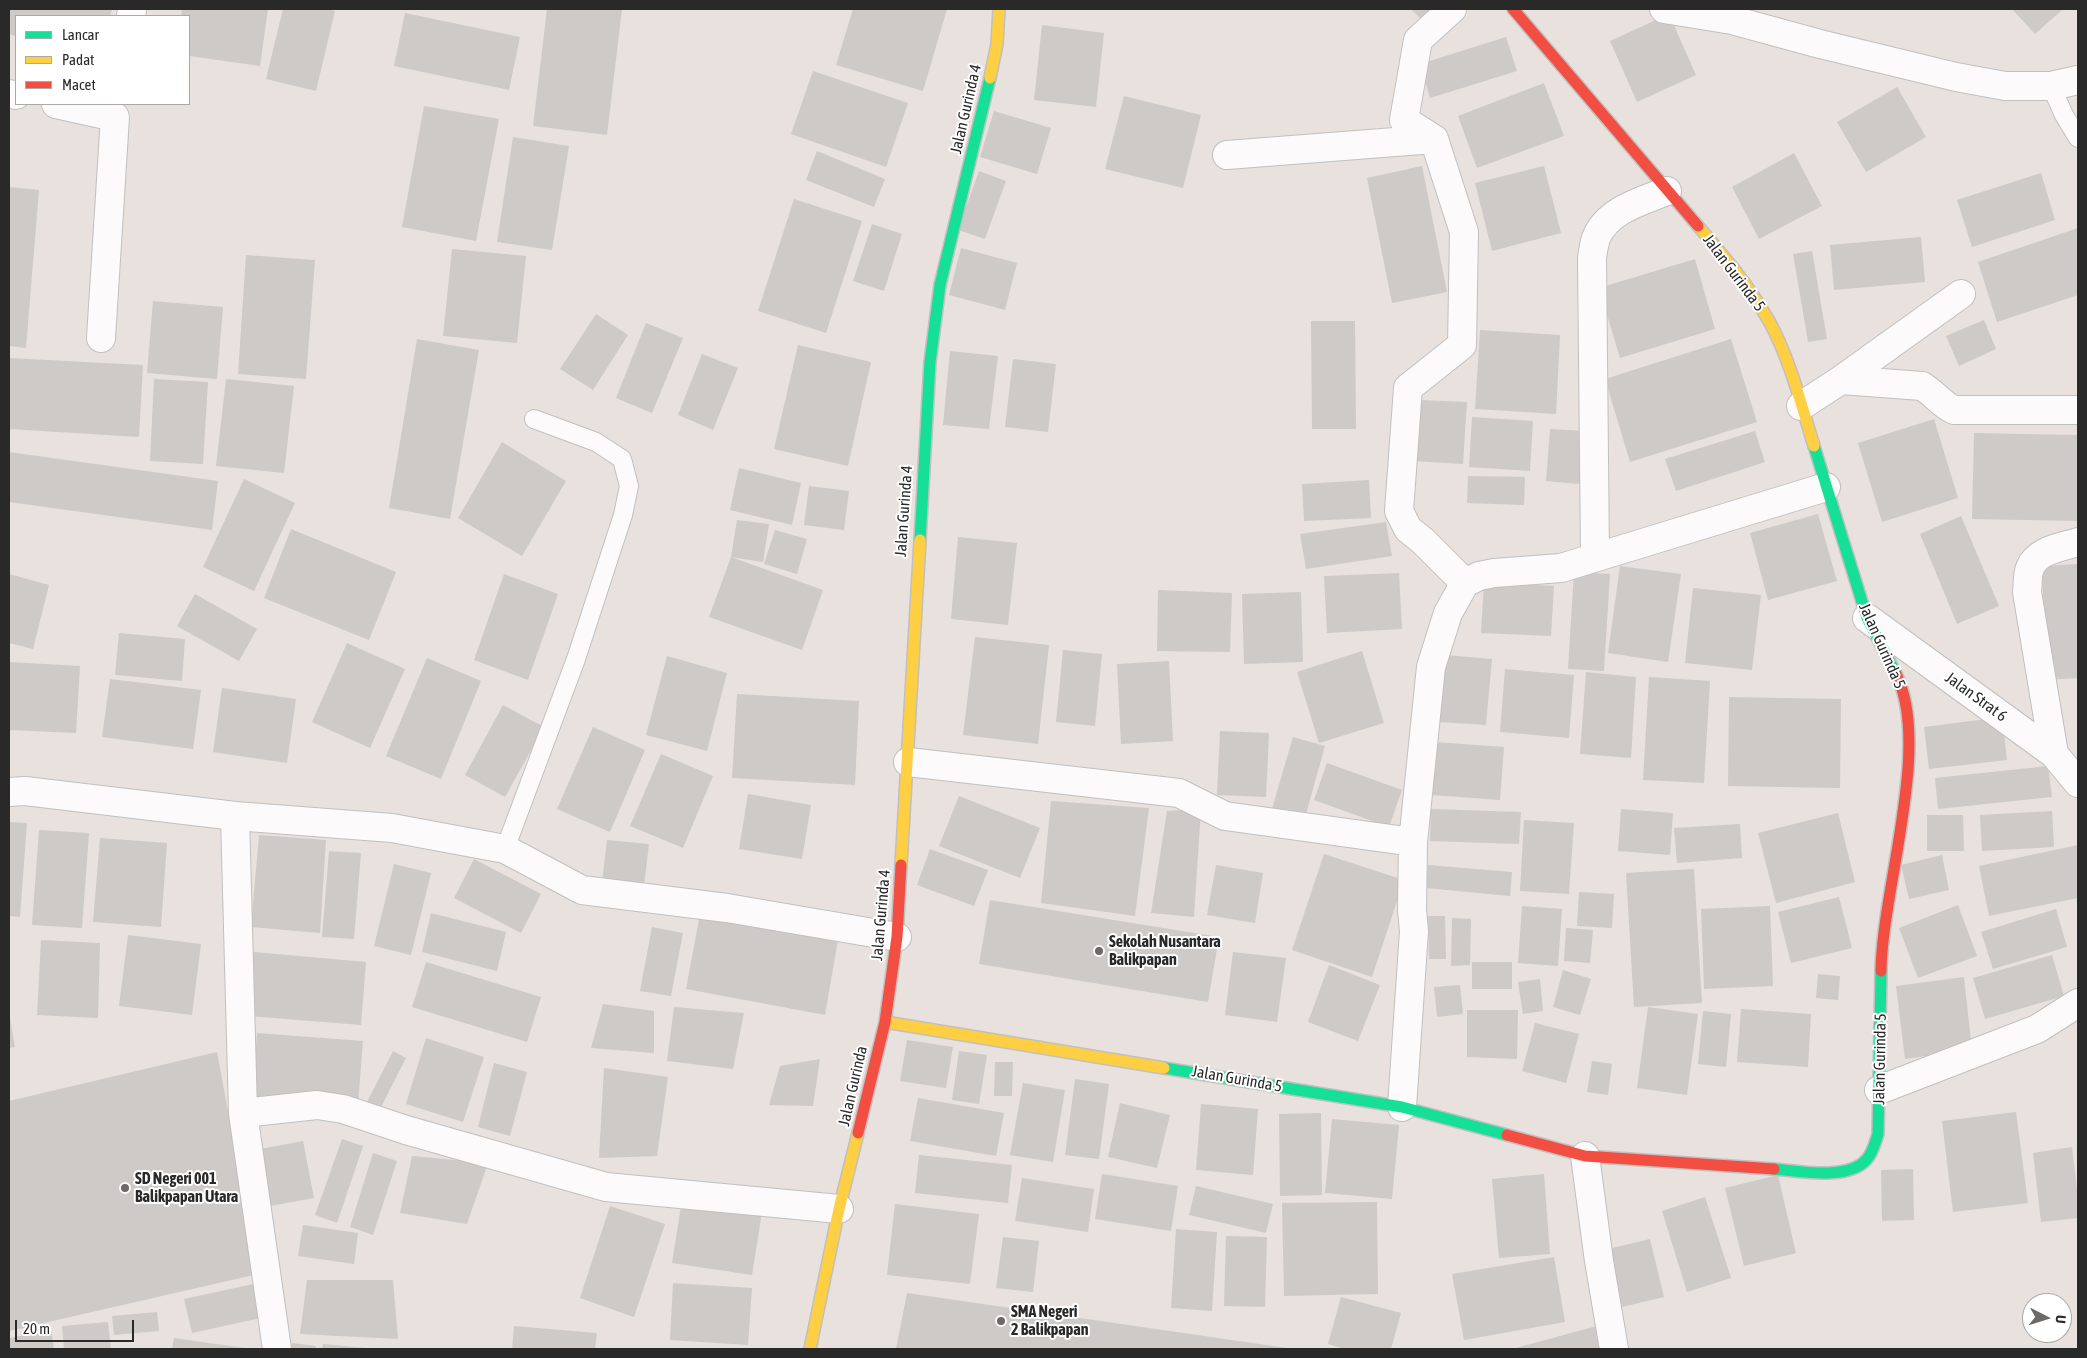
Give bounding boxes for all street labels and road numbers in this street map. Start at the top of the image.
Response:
street label: Jalan Gurinda 4 [946,62,986,156]
street label: Jalan Gurinda 5 [1699,231,1769,315]
street label: Jalan Gurinda 4 [891,465,917,557]
street label: Jalan Gurinda 5 [1855,600,1909,692]
street label: Jalan Strat 6 [1941,668,2011,726]
street label: Jalan Gurinda 4 [867,869,895,961]
street label: Jalan Gurinda 5 [1870,1013,1890,1105]
street label: Jalan Gurinda [834,1044,872,1128]
street label: Jalan Gurinda 5 [1190,1062,1284,1096]

